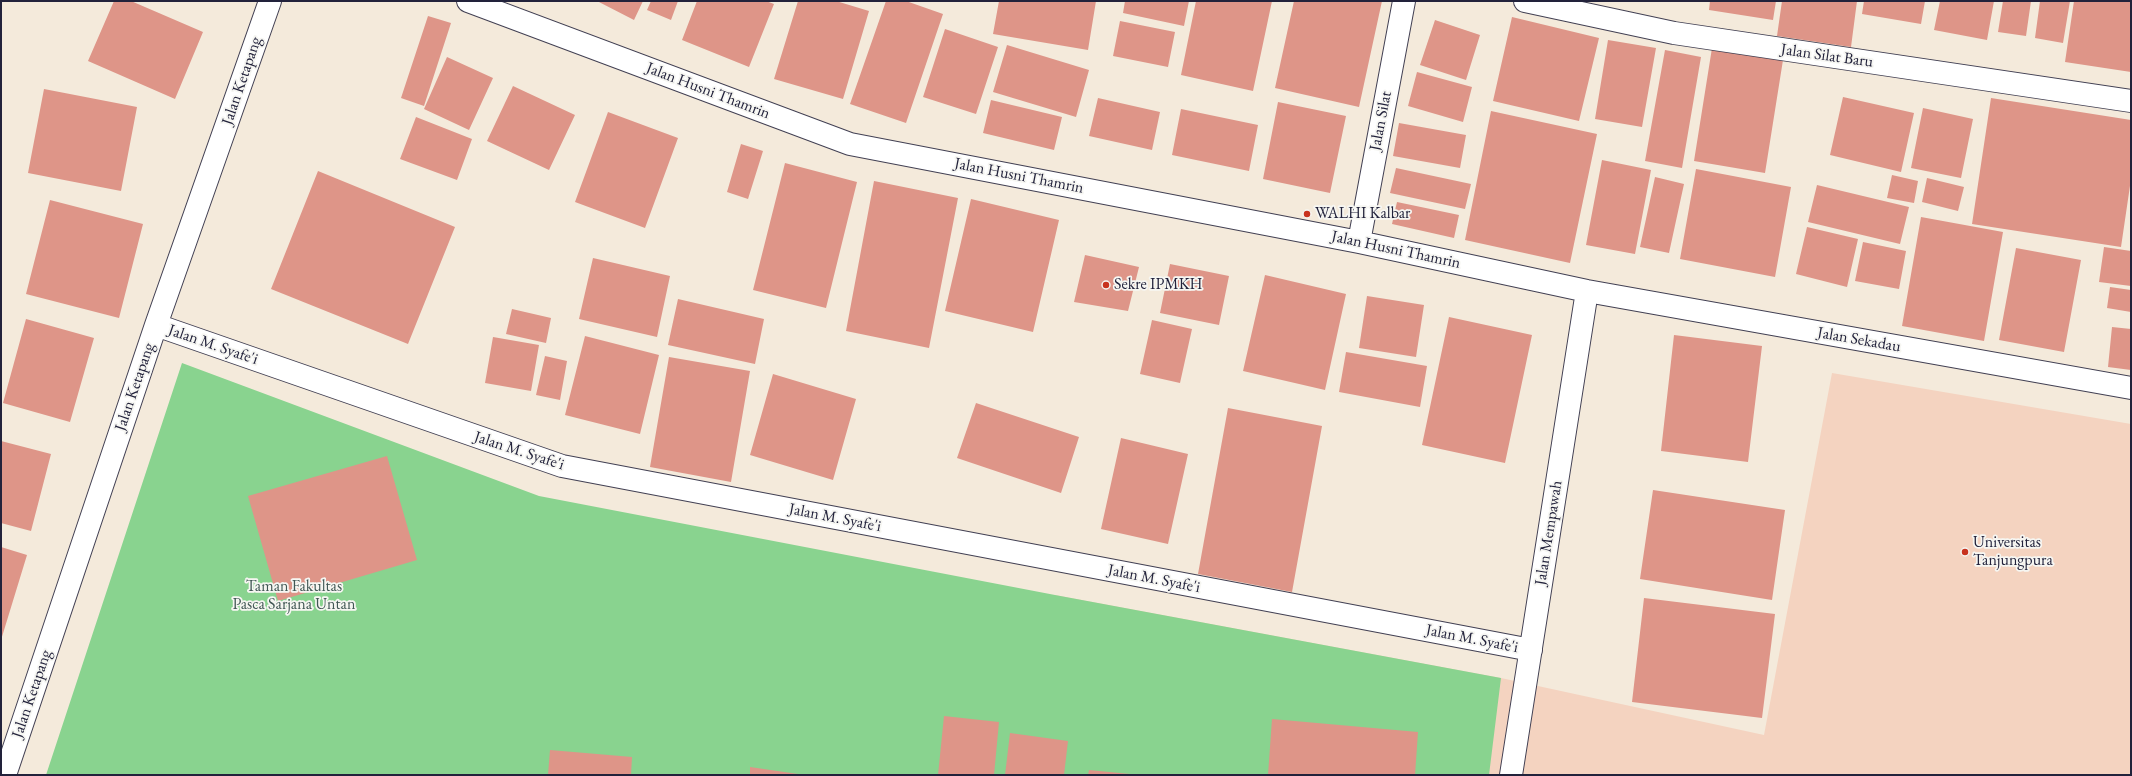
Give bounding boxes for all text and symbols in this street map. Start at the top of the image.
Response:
street label: Jalan Ketapang [218,34,266,128]
street label: Jalan Silat Baru [1780,40,1874,72]
street label: Jalan Husni Thamrin [643,59,773,123]
street label: Jalan Silat [1366,90,1396,152]
street label: Jalan Husni Thamrin [953,154,1085,198]
place label: WALHI Kalbar [1315,204,1410,224]
marker: WALHI Kalbar [1302,209,1312,219]
street label: Jalan Husni Thamrin [1330,227,1462,273]
place label: Sekre IPMKH [1114,275,1203,295]
marker: Sekre IPMKH [1101,280,1111,290]
street label: Jalan M. Syafe'i [166,321,260,369]
street label: Jalan Sekadau [1816,323,1902,357]
street label: Jalan Ketapang [111,340,159,434]
street label: Jalan M. Syafe'i [472,427,566,475]
street label: Jalan Mempawah [1531,479,1567,587]
street label: Jalan M. Syafe'i [787,500,883,536]
place label: Universitas Tanjungpura [1973,533,2053,571]
marker: Universitas Tanjungpura [1960,547,1970,557]
street label: Jalan M. Syafe'i [1106,561,1202,597]
park label: Taman Fakultas Pasca Sarjana Untan [233,577,355,615]
street label: Jalan M. Syafe'i [1424,621,1520,657]
street label: Jalan Ketapang [8,647,56,741]

